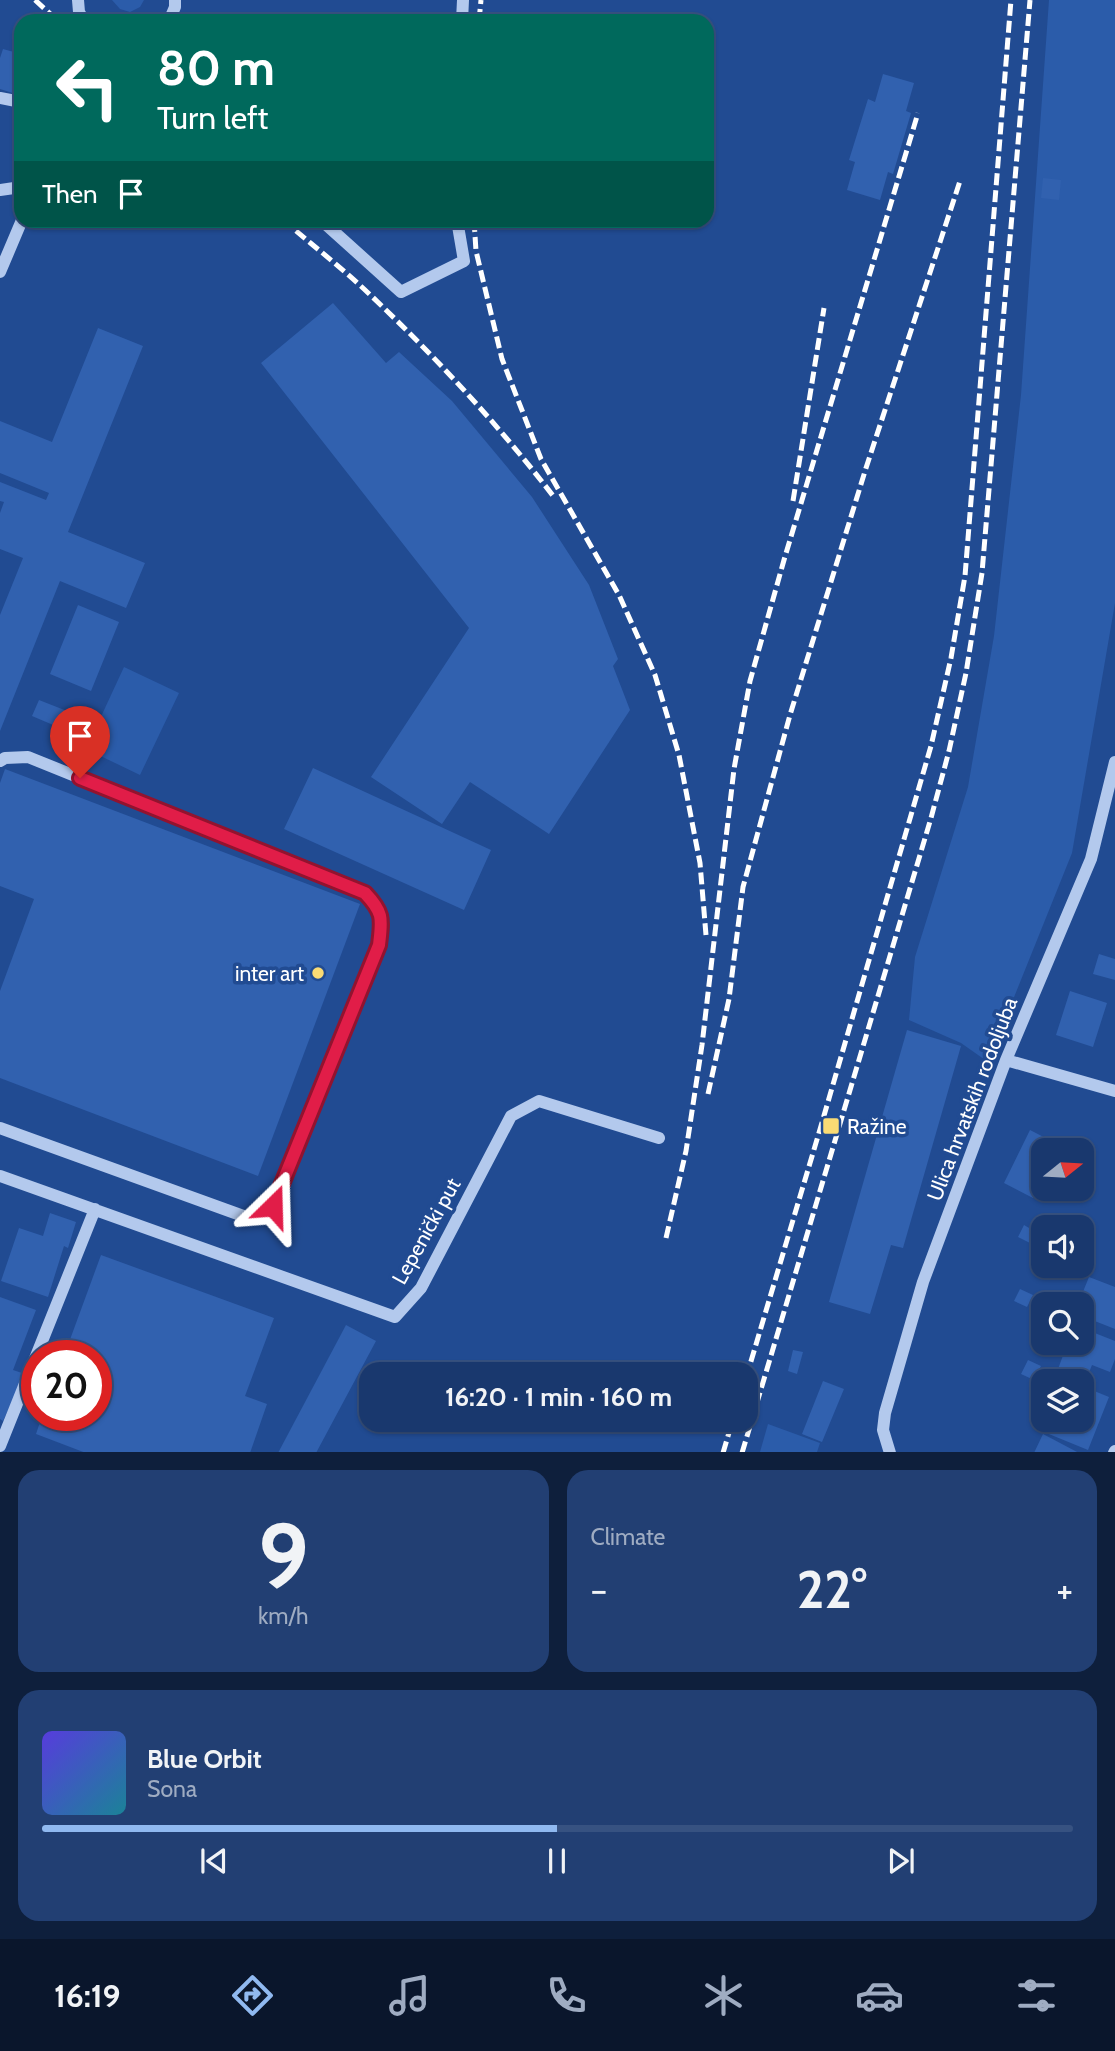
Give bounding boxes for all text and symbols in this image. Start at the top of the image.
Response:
text: 80 m [157,38,275,97]
icon: left [42,42,133,133]
text: Turn left [157,98,268,137]
icon: arrive [112,175,150,213]
text: Then [42,178,98,210]
pin [50,706,110,778]
icon: arrive [61,717,99,755]
place label: inter art [235,961,304,986]
marker: inter art [310,965,326,981]
street label: Ulica hrvatskih rodoljuba [922,994,1023,1205]
place label: Ražine [847,1114,907,1139]
marker: Ražine [821,1116,841,1136]
north arrow [1031,1138,1094,1200]
map controls [1031,1138,1094,1432]
position arrow [236,1169,310,1243]
street label: Lepenički put [387,1174,465,1288]
button: sound [1031,1215,1094,1278]
button: search [1031,1292,1094,1355]
speed limit sign: 20 [21,1340,112,1431]
button: layers [1031,1369,1094,1432]
text: 16:20 · 1 min · 160 m [445,1381,672,1413]
text: 9 [258,1501,309,1612]
text: Climate [591,1523,665,1551]
text: 22° [797,1558,867,1621]
text: − [591,1566,607,1613]
text: + [1056,1566,1073,1613]
text: km/h [258,1602,308,1630]
text: Blue Orbit [147,1743,262,1775]
text: Sona [147,1775,197,1803]
icon: previous [195,1842,233,1880]
icon: pause [538,1842,576,1880]
icon: next [882,1842,920,1880]
icon: directions [228,1971,277,2020]
icon: music [385,1971,434,2020]
icon: phone [542,1971,591,2020]
icon: climate [699,1971,748,2020]
icon: car [855,1971,904,2020]
icon: filters [1012,1971,1061,2020]
text: 16:19 [54,1976,121,2015]

